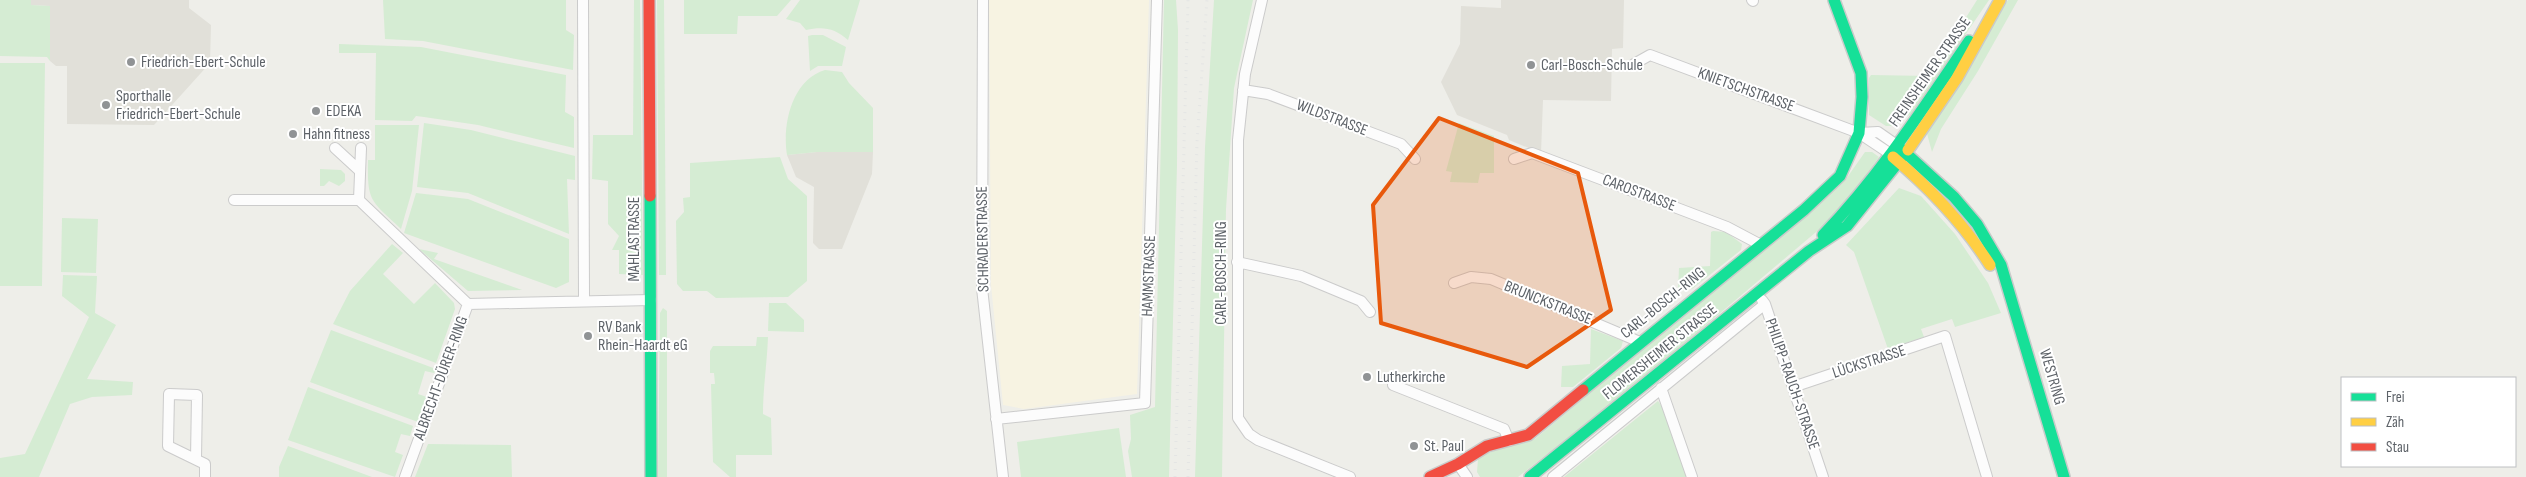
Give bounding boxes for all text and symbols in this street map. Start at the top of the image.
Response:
street label: FREINSHEIMER STRASSE [1885,13,1975,131]
place label: Friedrich-Ebert-Schule [141,53,266,72]
marker: Friedrich-Ebert-Schule [125,56,137,68]
place label: Carl-Bosch-Schule [1541,56,1643,75]
marker: Carl-Bosch-Schule [1525,59,1537,71]
street label: KNIETSCHSTRASSE [1695,64,1797,116]
place label: Sporthalle Friedrich-Ebert-Schule [116,87,241,124]
street label: WILDSTRASSE [1294,96,1370,140]
marker: Sporthalle Friedrich-Ebert-Schule [100,99,112,111]
place label: EDEKA [326,102,361,121]
marker: EDEKA [310,105,322,117]
place label: Hahn fitness [303,125,370,144]
marker: Hahn fitness [287,128,299,140]
street label: CAROSTRASSE [1600,170,1678,216]
street label: SCHRADERSTRASSE [973,186,993,292]
street label: MAHLASTRASSE [625,197,644,281]
street label: CARL-BOSCH-RING [1212,221,1231,325]
street label: HAMMSTRASSE [1138,235,1160,317]
street label: CARL-BOSCH-RING [1617,263,1709,343]
street label: BRUNCKSTRASSE [1501,277,1595,329]
street label: FLOMERSHEIMER STRASSE [1599,300,1721,404]
street label: ALBRECHT-DÜRER-RING [409,313,472,444]
street label: PHILIPP-RAUCH-STRASSE [1761,316,1823,452]
place label: RV Bank Rhein-Haardt eG [598,318,688,355]
marker: RV Bank Rhein-Haardt eG [582,330,594,342]
street label: LÜCKSTRASSE [1830,341,1908,383]
street label: WESTRING [2035,347,2069,407]
place label: Lutherkirche [1377,368,1445,387]
marker: Lutherkirche [1361,371,1373,383]
legend [2341,377,2516,467]
text: Frei [2386,388,2405,407]
text: Zäh [2386,413,2404,432]
place label: St. Paul [1424,437,1464,456]
text: Stau [2386,438,2409,457]
marker: St. Paul [1408,440,1420,452]

